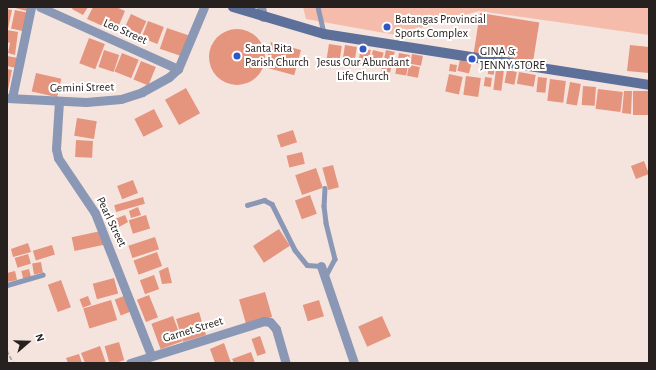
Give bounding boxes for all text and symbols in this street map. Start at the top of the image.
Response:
place label: Batangas Provincial Sports Complex [395,13,486,41]
street label: Leo Street [101,16,149,48]
marker: Batangas Provincial Sports Complex [382,22,392,32]
place label: Santa Rita Parish Church [245,42,309,70]
marker: Jesus Our Abundant Life Church [358,44,368,54]
place label: GINA & JENNY STORE [480,45,545,73]
marker: Santa Rita Parish Church [232,51,242,61]
marker: GINA & JENNY STORE [467,54,477,64]
place label: Jesus Our Abundant Life Church [317,56,409,84]
street label: Gemini Street [50,80,114,96]
street label: Pearl Street [93,195,129,249]
street label: Garnet Street [161,314,225,346]
north arrow [8,322,48,362]
text: N [33,332,46,343]

